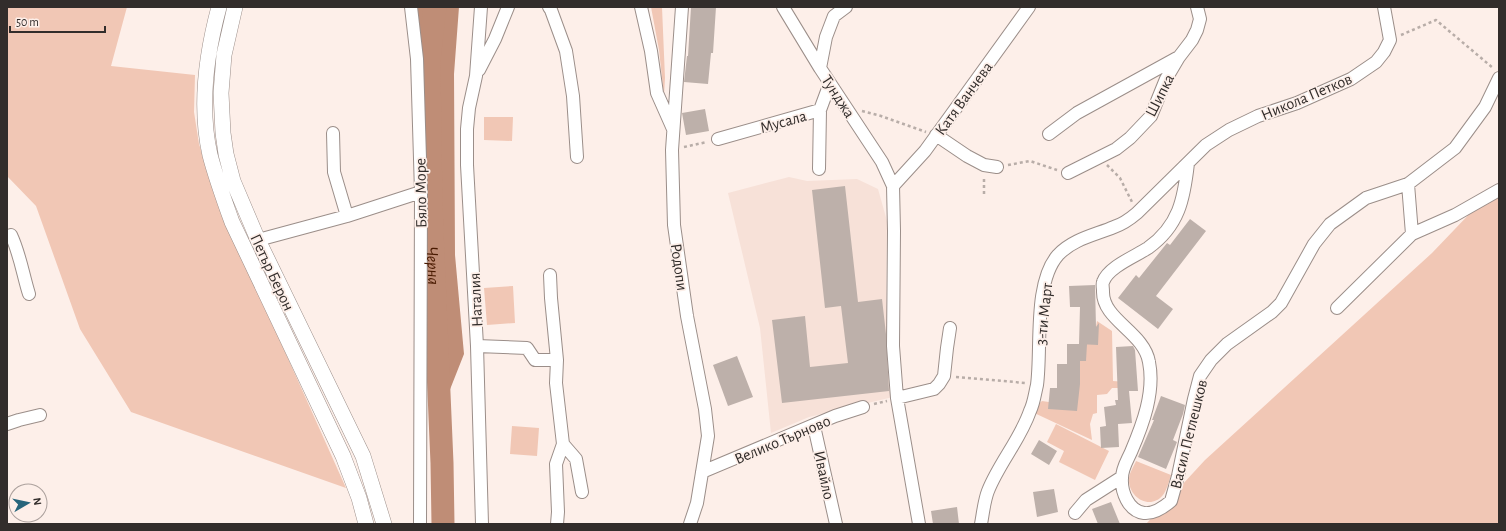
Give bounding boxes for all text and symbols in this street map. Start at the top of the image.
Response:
scale bar [10,8,105,34]
text: 50 m [16,16,39,28]
street label: Катя Ванчева [932,59,996,138]
street label: Никола Петков [1259,71,1354,123]
street label: Тунджа [818,72,858,121]
street label: Шипка [1142,72,1177,119]
street label: Мусала [758,108,809,137]
street label: Бяло Море [412,158,430,228]
street label: Петър Берон [247,232,297,313]
street label: Родопи [668,242,690,292]
water label: Черна [423,246,442,285]
street label: Наталия [467,272,485,327]
street label: 3-ти Март [1033,282,1055,346]
street label: Васил Петлешков [1168,378,1210,491]
street label: Велико Търново [732,412,833,467]
street label: Ивайло [811,449,837,501]
north arrow [8,483,48,523]
text: N [31,497,43,506]

